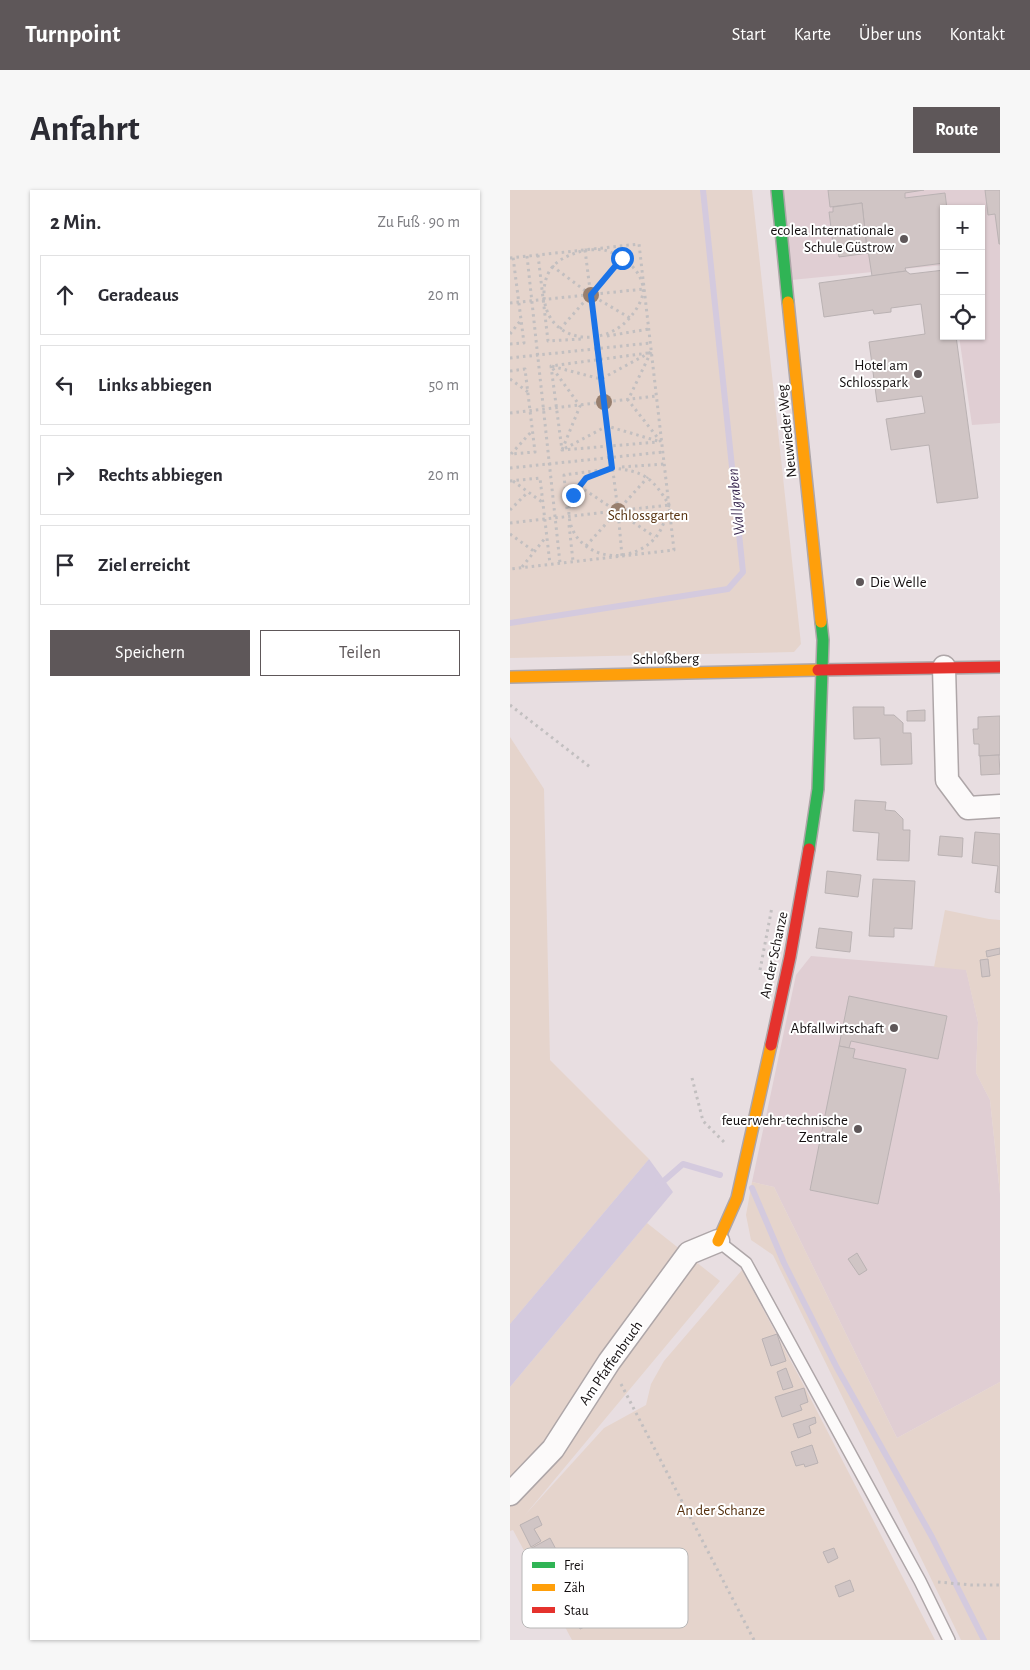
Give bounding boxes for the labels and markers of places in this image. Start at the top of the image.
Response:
place label: ecolea Internationale Schule Güstrow [770,223,894,255]
marker: ecolea Internationale Schule Güstrow [898,233,910,245]
place label: Hotel am Schlosspark [839,358,908,390]
marker: Hotel am Schlosspark [912,368,924,380]
place label: Die Welle [870,575,927,590]
marker: Die Welle [854,576,866,588]
place label: Abfallwirtschaft [790,1021,884,1036]
marker: Abfallwirtschaft [888,1022,900,1034]
place label: feuerwehr-technische Zentrale [722,1113,848,1145]
marker: feuerwehr-technische Zentrale [852,1123,864,1135]

